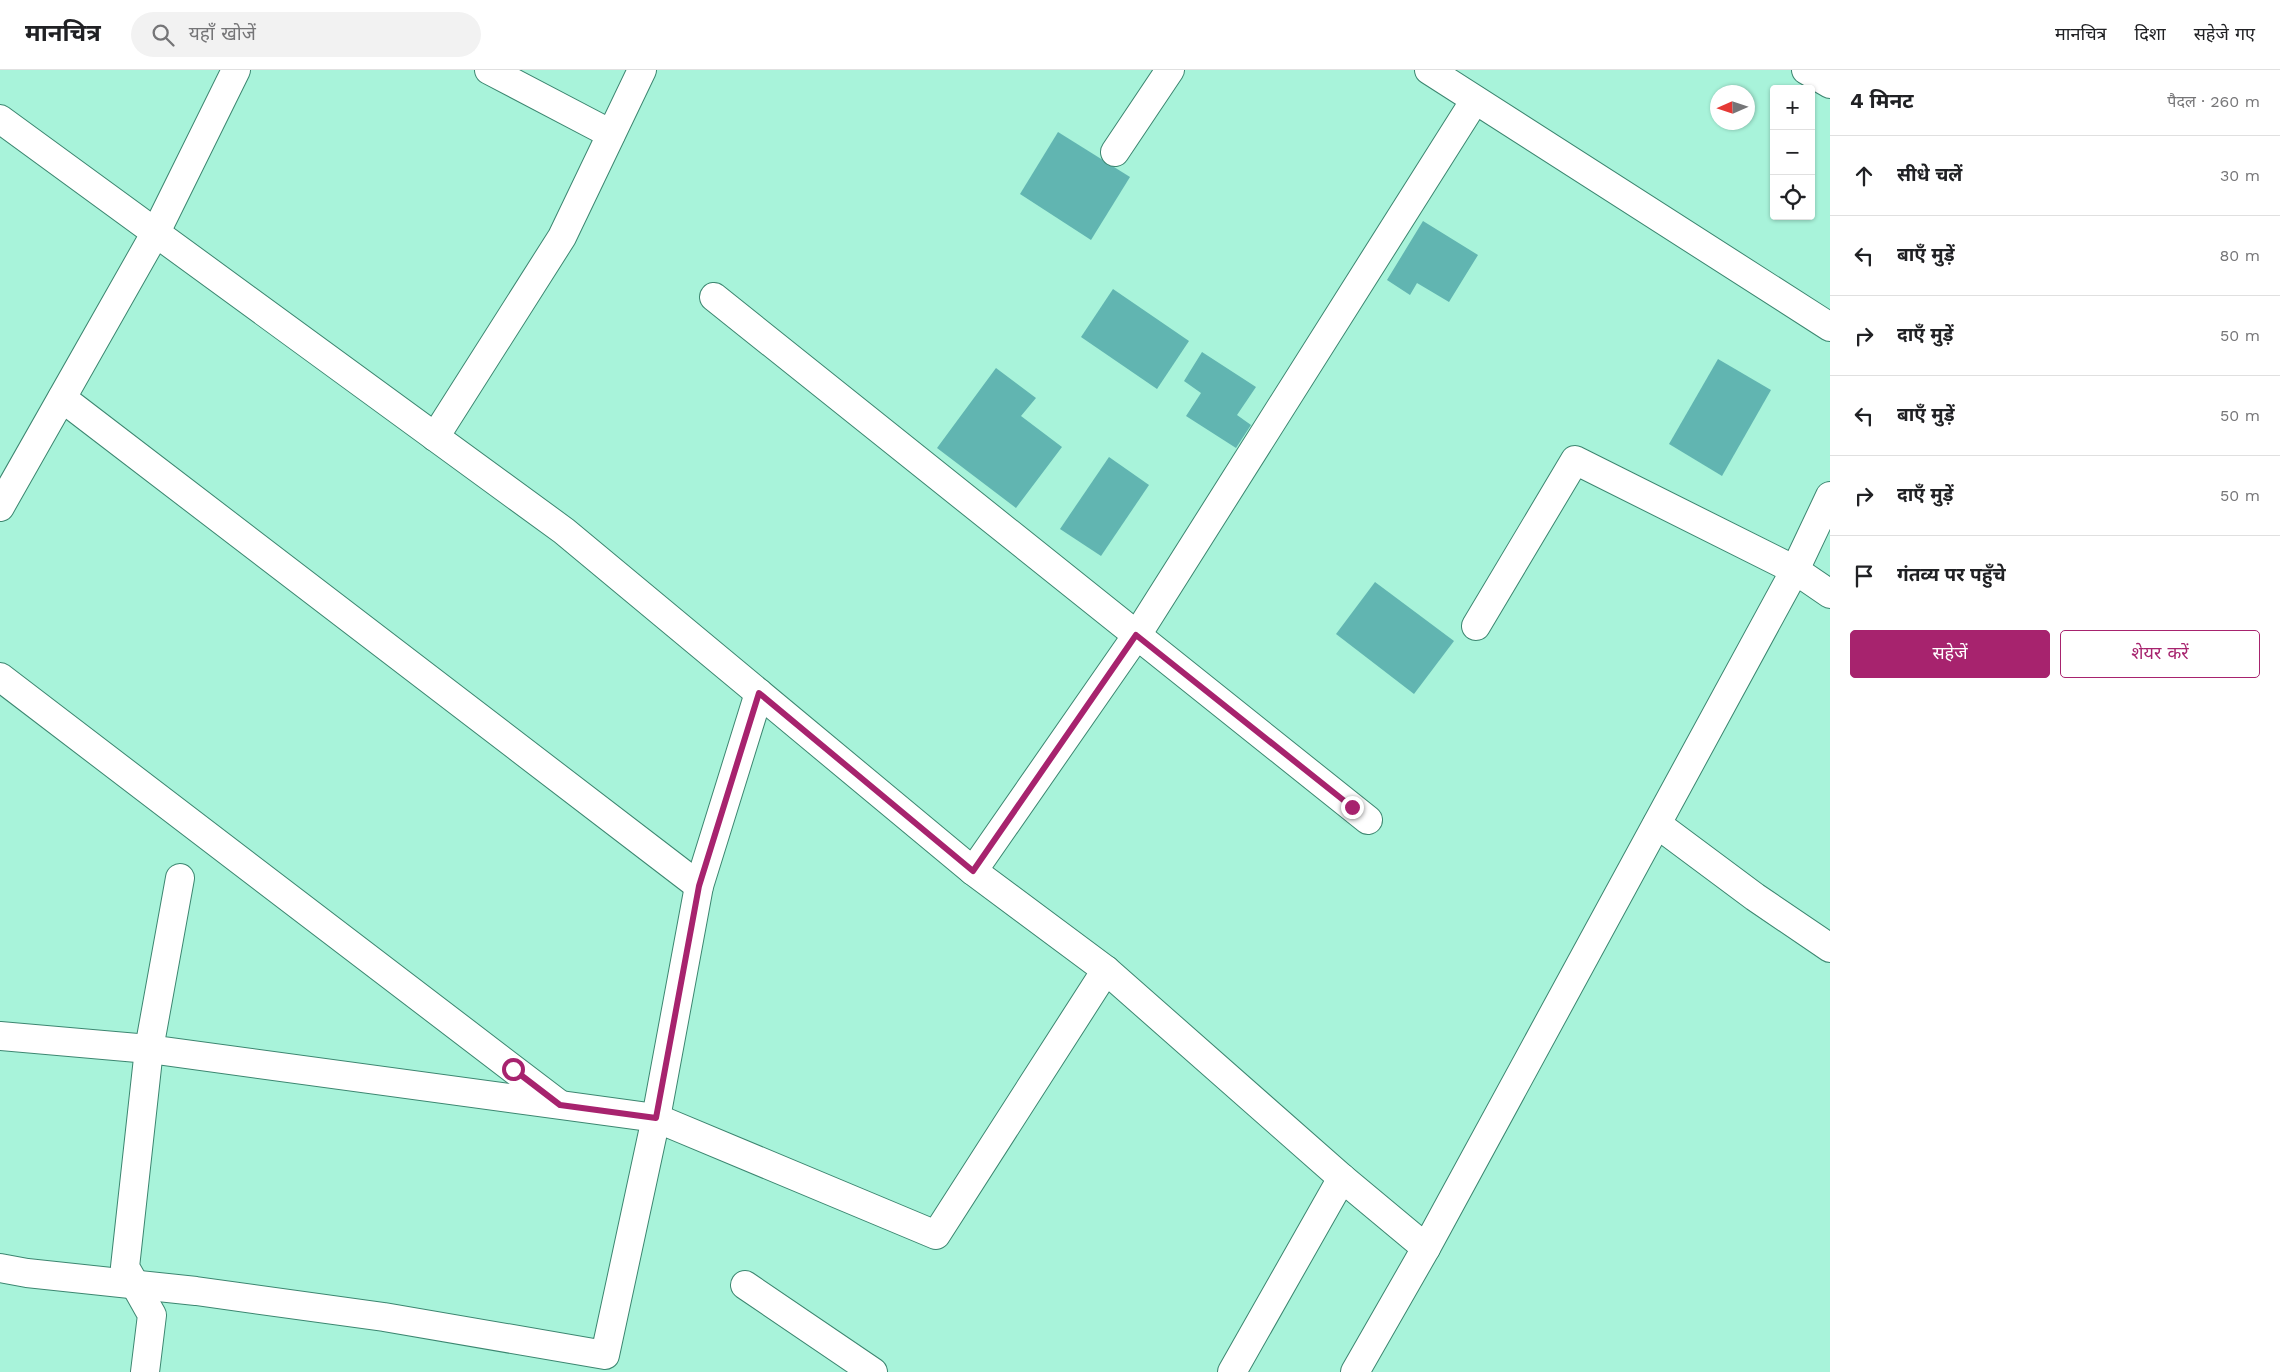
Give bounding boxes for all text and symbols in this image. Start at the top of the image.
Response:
search box [131,12,481,57]
text: मानचित्र [25,19,101,47]
icon: search [149,21,177,49]
text: यहाँ खोजें [189,22,256,45]
text: मानचित्र [2055,23,2107,44]
text: दिशा [2135,23,2166,44]
text: सहेजे गए [2194,23,2255,44]
north arrow [1710,85,1755,130]
map controls [1770,85,1815,220]
button: + [1770,85,1815,130]
text: 4 मिनट [1850,88,1914,113]
text: पैदल · 260 m [2167,92,2260,111]
button: − [1770,130,1815,175]
icon: ahead [1850,162,1878,190]
text: सीधे चलें [1897,163,1962,186]
text: 30 m [2220,166,2260,185]
button: locate [1770,175,1815,220]
icon: left [1850,242,1878,270]
text: बाएँ मुड़ें [1897,243,1955,266]
text: 80 m [2219,246,2260,265]
icon: right [1850,322,1878,350]
text: दाएँ मुड़ें [1897,323,1953,346]
text: 50 m [2220,326,2260,345]
icon: left [1850,402,1878,430]
text: बाएँ मुड़ें [1897,403,1955,426]
text: 50 m [2220,406,2260,425]
icon: right [1850,482,1878,510]
text: दाएँ मुड़ें [1897,483,1953,506]
text: 50 m [2220,486,2260,505]
icon: arrive [1850,562,1878,590]
text: गंतव्य पर पहुँचे [1897,563,2006,586]
button: सहेजें [1850,630,2050,678]
button: शेयर करें [2060,630,2260,678]
route end [1341,796,1364,819]
route start [502,1058,525,1081]

